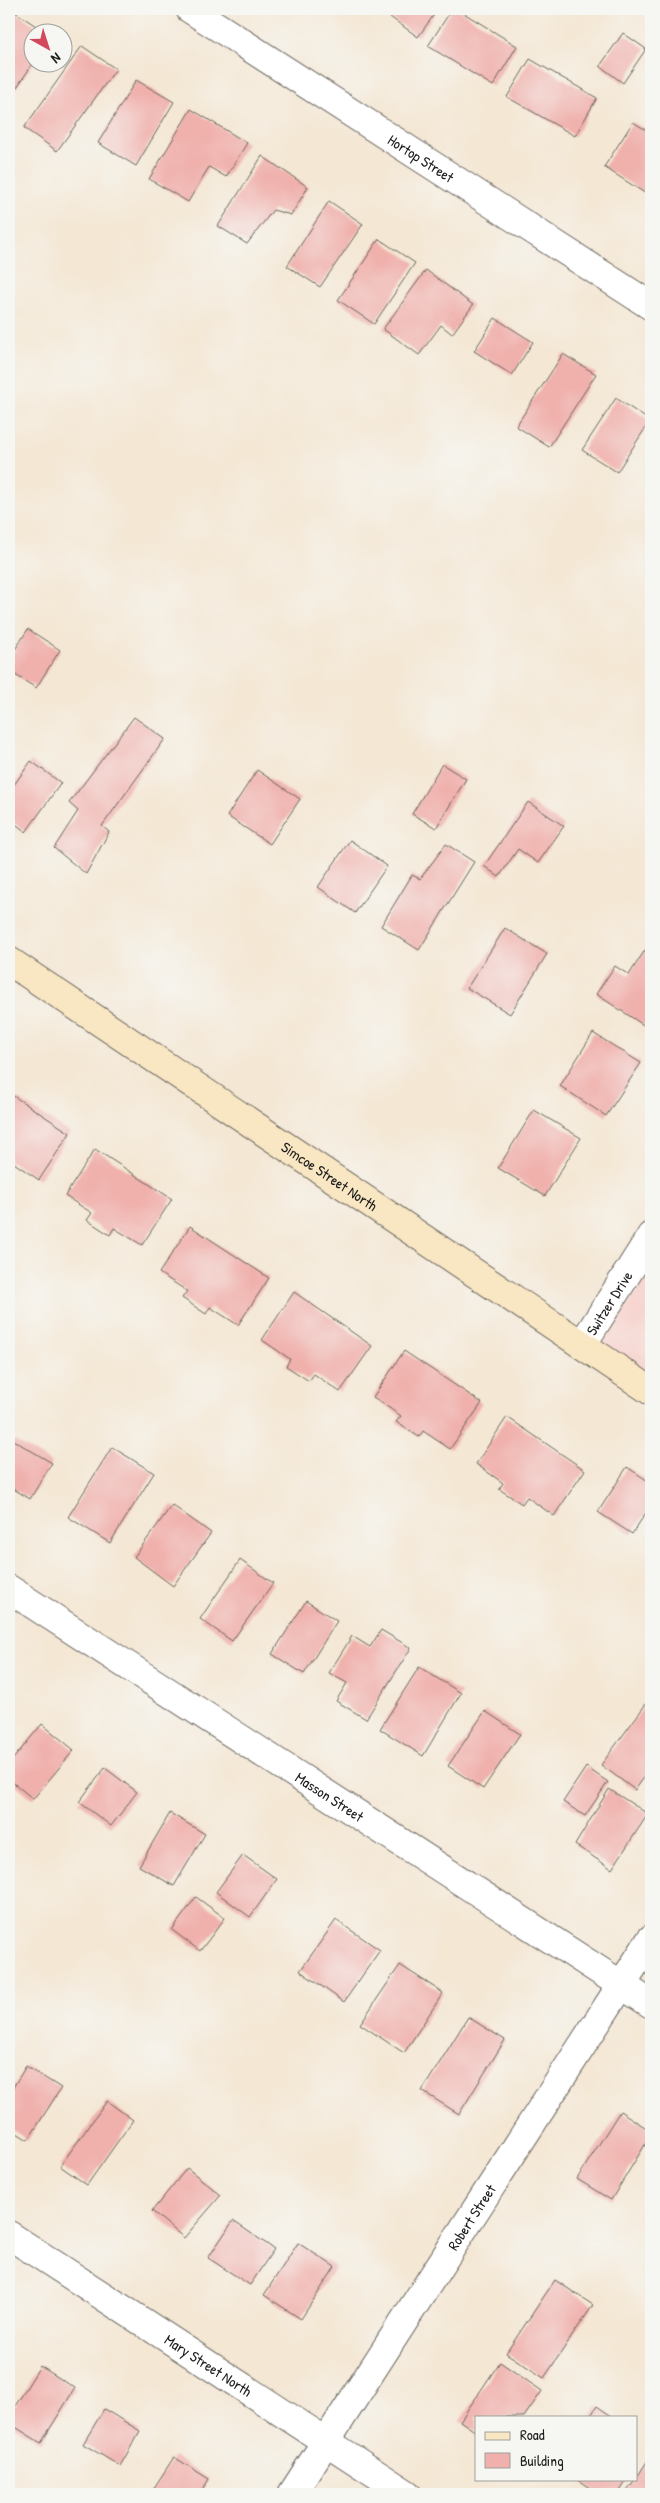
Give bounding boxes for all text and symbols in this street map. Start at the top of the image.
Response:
north arrow [22,22,72,72]
text: N [47,49,65,69]
street label: Hortop Street [384,129,459,188]
street label: Simcoe Street North [278,1136,382,1216]
street label: Switzer Drive [581,1267,637,1339]
street label: Masson Street [292,1766,369,1827]
street label: Robert Street [442,2179,501,2254]
street label: Mary Street North [161,2329,256,2401]
legend [475,2416,638,2480]
text: Road [520,2424,545,2445]
text: Building [520,2450,564,2471]

